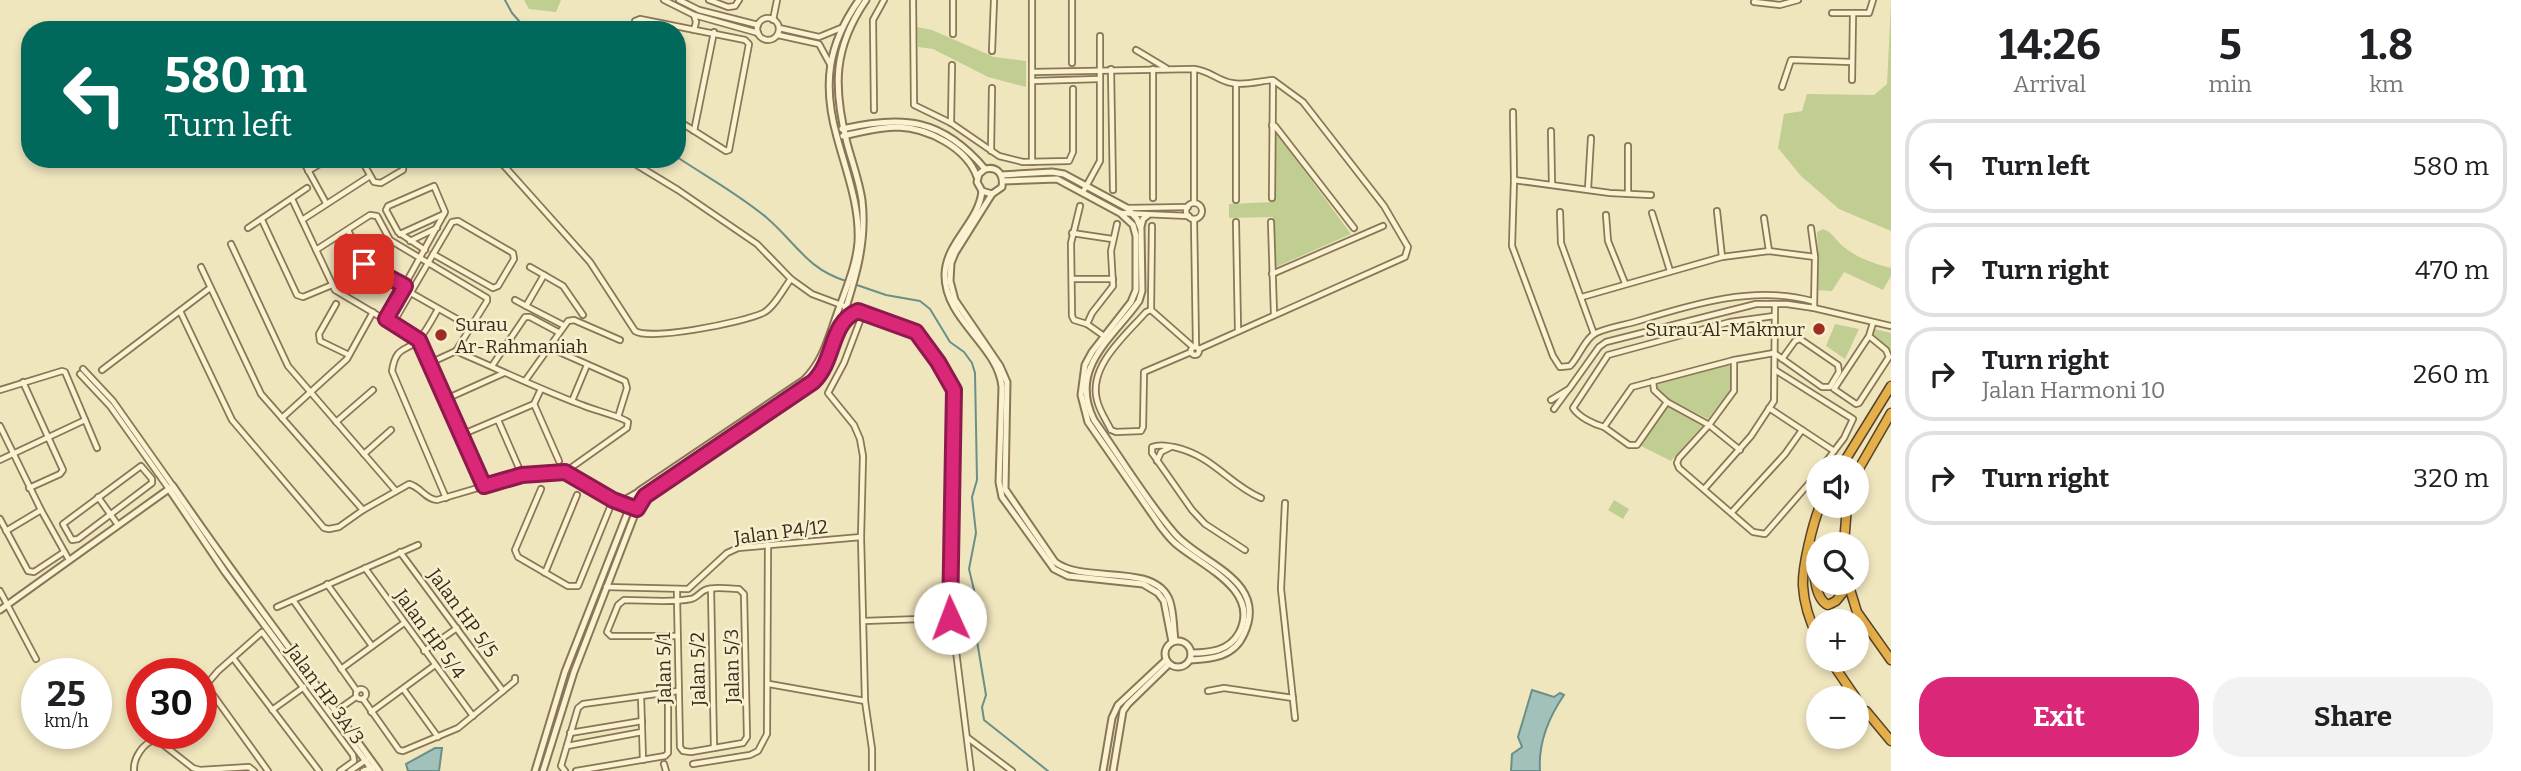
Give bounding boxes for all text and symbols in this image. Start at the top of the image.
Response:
text: 14:26 [1999,20,2101,70]
text: 5 [2219,20,2242,70]
text: 1.8 [2360,20,2413,70]
text: 580 m [164,46,307,105]
icon: left [49,49,140,140]
text: Arrival [2013,70,2086,98]
text: min [2209,70,2252,98]
text: km [2369,70,2404,98]
text: Turn left [164,106,292,144]
icon: left [1923,147,1961,185]
text: Turn left [1982,151,2090,182]
text: 580 m [2413,151,2489,182]
pin [334,234,394,294]
icon: arrive [345,245,383,283]
icon: right [1923,251,1961,289]
text: Turn right [1982,255,2109,286]
text: 470 m [2415,255,2489,286]
place label: Surau Ar-Rahmaniah [455,313,588,358]
place label: Surau Al-Makmur [1645,318,1806,341]
marker: Surau Al-Makmur [1811,321,1827,337]
marker: Surau Ar-Rahmaniah [433,327,449,343]
text: Turn right [1982,345,2109,376]
icon: right [1923,355,1961,393]
text: 260 m [2413,359,2489,390]
text: Jalan Harmoni 10 [1982,376,2165,404]
map controls [1806,455,1869,749]
button: sound [1806,455,1869,518]
icon: right [1923,459,1961,497]
text: Turn right [1982,463,2109,494]
text: 320 m [2413,463,2489,494]
street label: Jalan P4/12 [732,515,829,549]
button: search [1806,532,1869,595]
street label: Jalan HP 5/5 [422,563,503,662]
position arrow [913,581,987,655]
street label: Jalan HP 5/4 [389,584,470,683]
button: + [1806,609,1869,672]
street label: Jalan 5/3 [720,628,744,705]
street label: Jalan 5/1 [652,632,676,705]
street label: Jalan 5/2 [686,632,710,707]
street label: Jalan HP 3A/3 [280,639,369,749]
speed limit sign: 30 [126,658,217,749]
text: 25 [47,673,86,715]
button: Exit [1919,677,2199,757]
button: Share [2213,677,2493,757]
button: − [1806,686,1869,749]
text: km/h [44,710,89,732]

